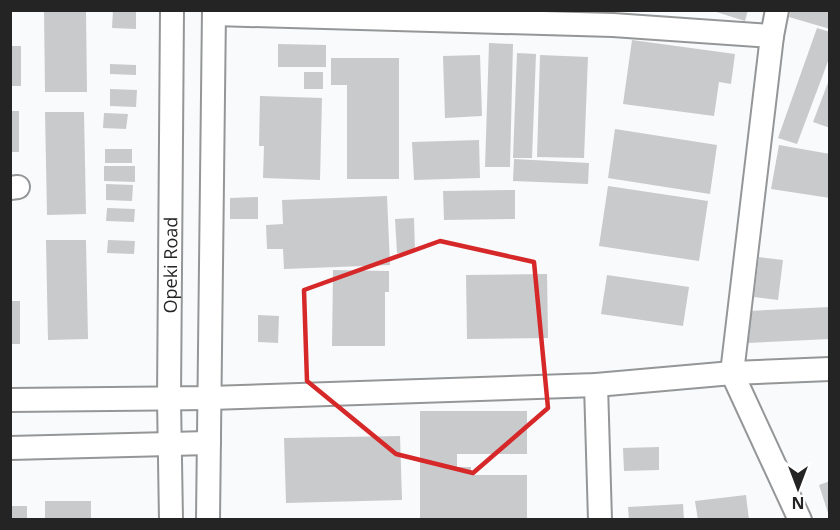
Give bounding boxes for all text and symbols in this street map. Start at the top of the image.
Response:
street label: Opeki Road [158,217,182,314]
north arrow [768,458,828,518]
text: N [791,492,805,514]

